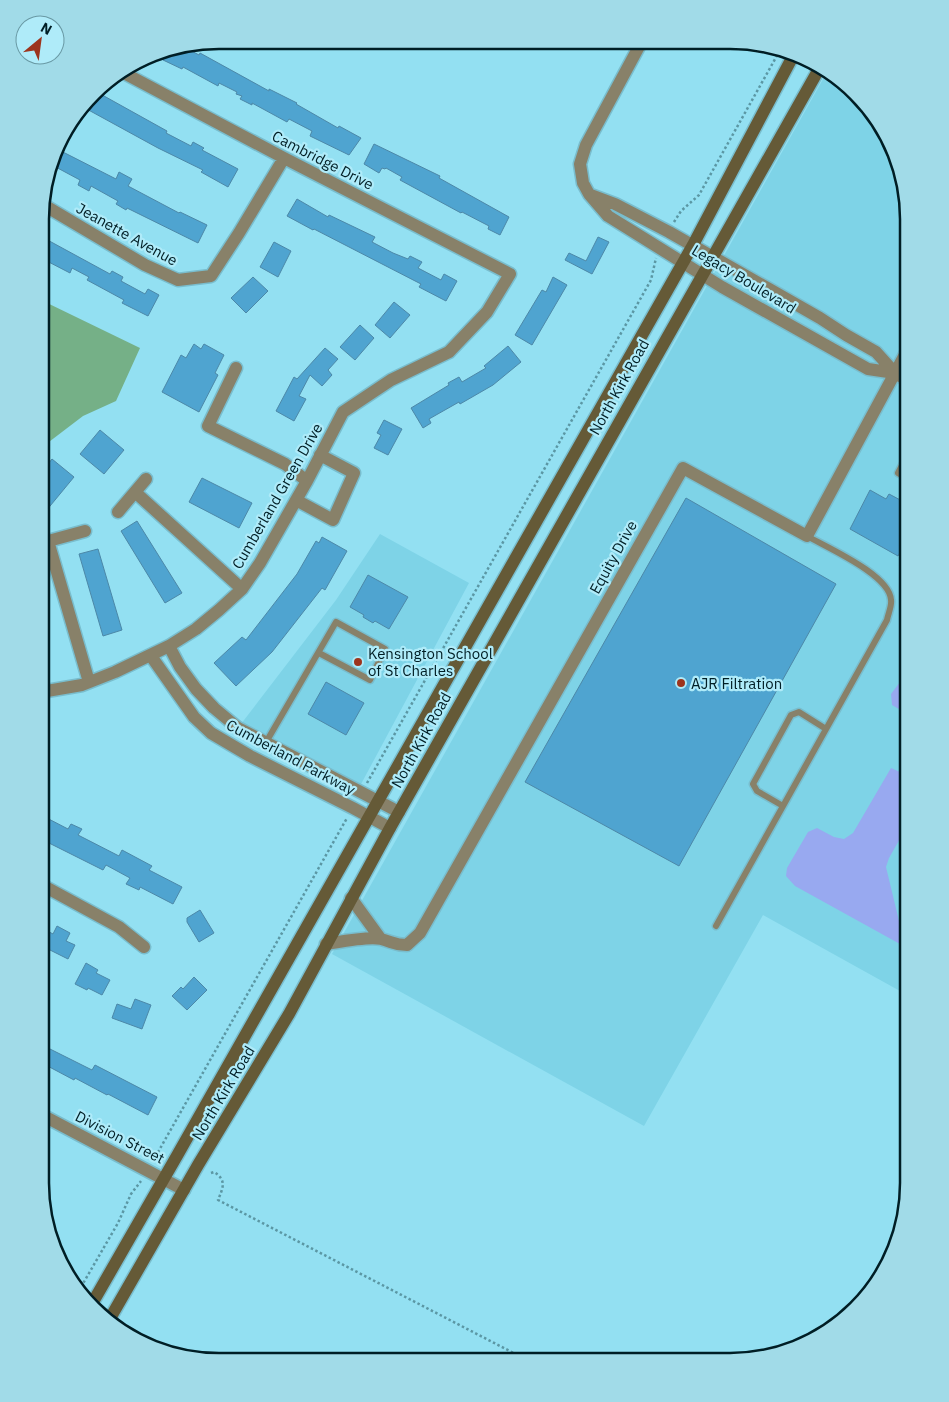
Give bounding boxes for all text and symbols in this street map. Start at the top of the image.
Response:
north arrow [15,15,65,65]
text: N [38,18,55,39]
street label: Cambridge Drive [269,126,377,194]
street label: Jeanette Avenue [73,198,181,270]
street label: Legacy Boulevard [688,240,800,318]
street label: North Kirk Road [585,336,653,438]
street label: Cumberland Green Drive [227,420,327,572]
street label: Equity Drive [585,517,641,597]
place label: Kensington School of St Charles [368,644,493,680]
marker: Kensington School of St Charles [352,656,364,668]
place label: AJR Filtration [691,674,782,693]
marker: AJR Filtration [675,677,687,689]
street label: North Kirk Road [387,689,455,791]
street label: Cumberland Parkway [223,715,359,799]
street label: North Kirk Road [187,1042,259,1144]
street label: Division Street [72,1106,168,1168]

